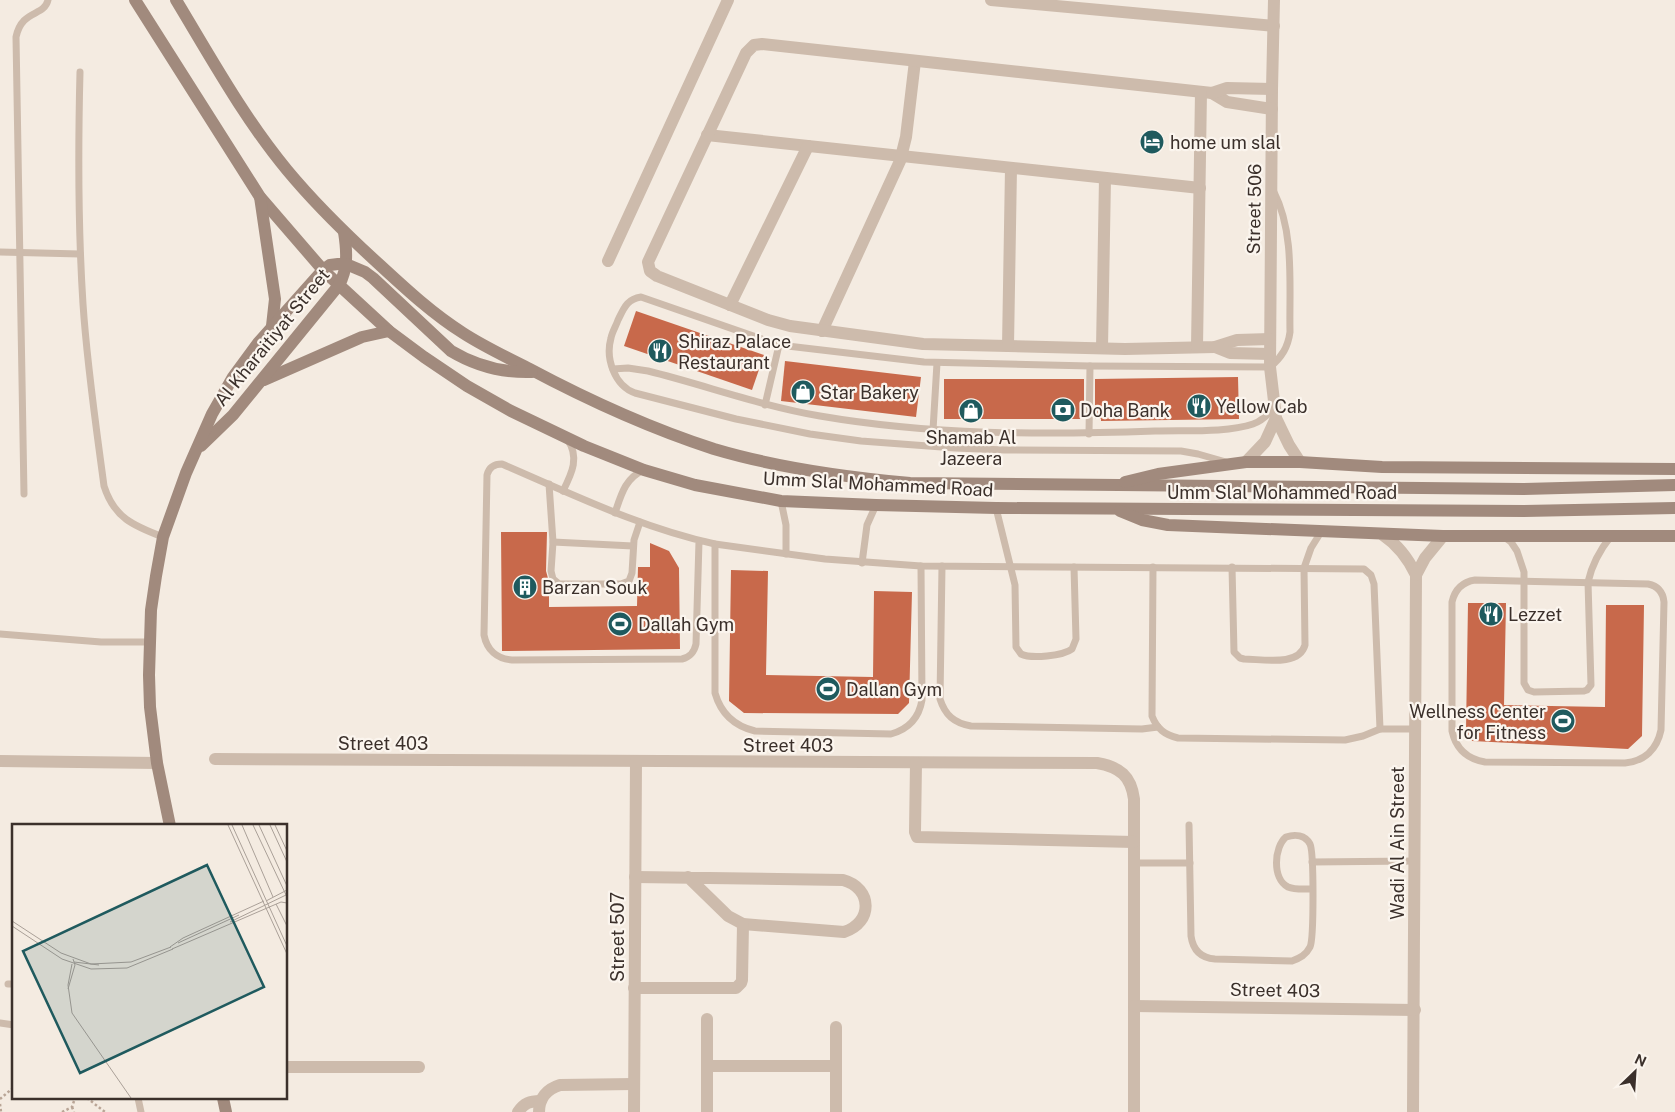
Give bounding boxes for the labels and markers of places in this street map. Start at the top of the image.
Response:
hotel icon: home um slal [1139,129,1165,155]
place label: home um slal [1170,132,1281,153]
place label: Shiraz Palace Restaurant [678,331,791,373]
restaurant icon: Shiraz Palace Restaurant [647,338,673,364]
shop icon: Star Bakery [790,379,816,405]
place label: Star Bakery [820,382,919,403]
restaurant icon: Yellow Cab [1186,393,1212,419]
place label: Yellow Cab [1216,396,1308,417]
bank icon: Doha Bank [1050,397,1076,423]
shop icon: Shamab Al Jazeera [958,398,984,424]
place label: Doha Bank [1080,400,1170,421]
place label: Shamab Al Jazeera [925,427,1017,469]
building icon: Barzan Souk [512,574,538,600]
place label: Barzan Souk [542,577,648,598]
restaurant icon: Lezzet [1478,601,1504,627]
place label: Lezzet [1508,604,1562,625]
sports icon: Dallah Gym [607,611,633,637]
place label: Dallah Gym [638,614,734,635]
sports icon: Dallan Gym [815,676,841,702]
place label: Dallan Gym [846,679,942,700]
place label: Wellness Center for Fitness [1409,701,1546,743]
sports icon: Wellness Center for Fitness [1550,708,1576,734]

